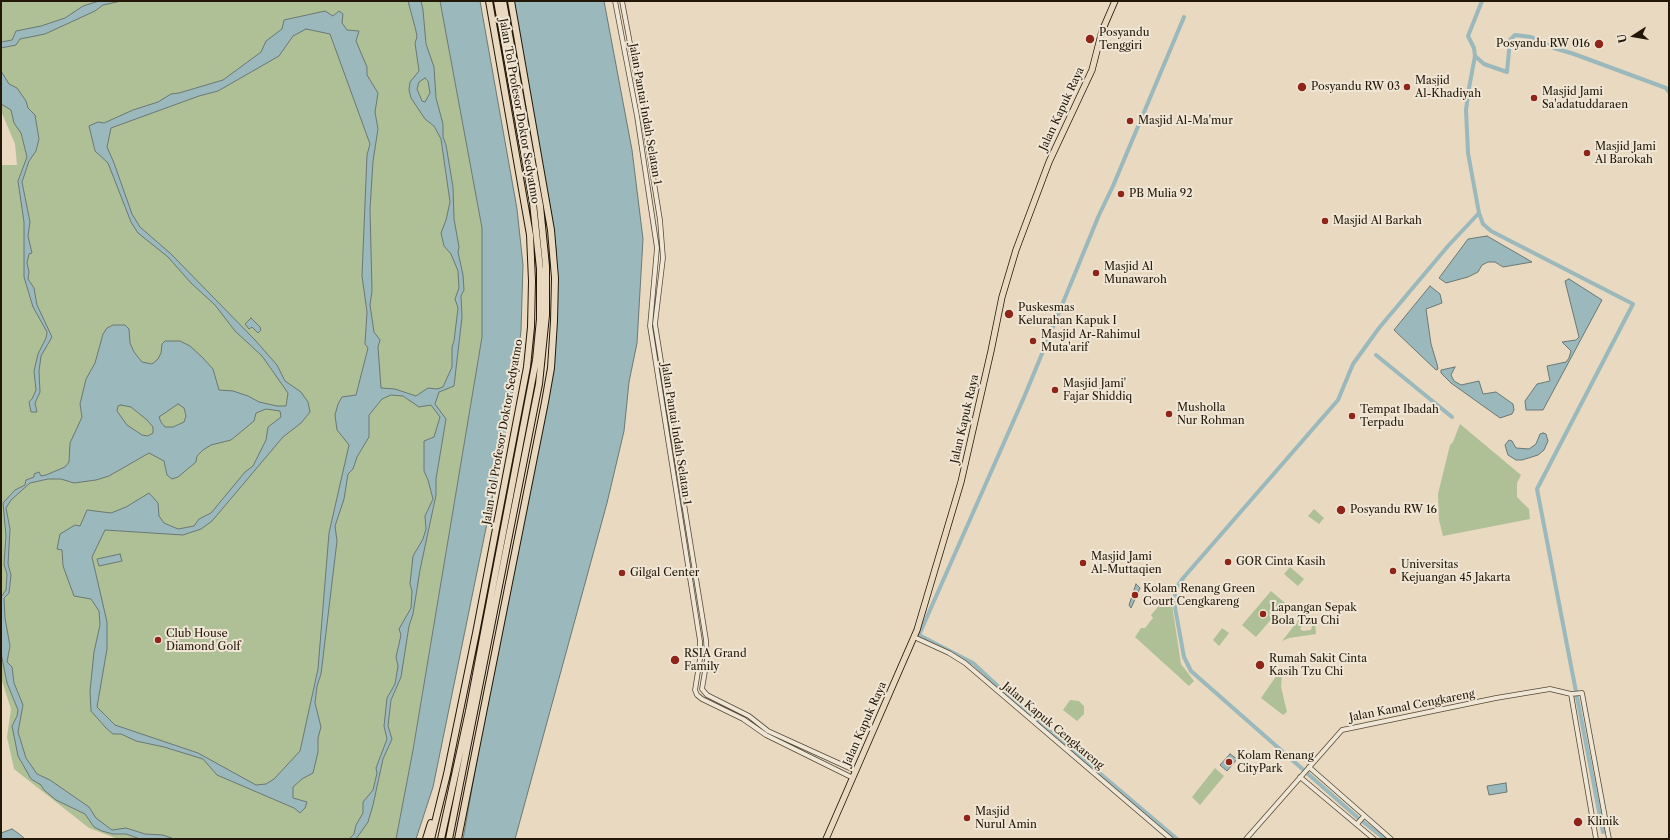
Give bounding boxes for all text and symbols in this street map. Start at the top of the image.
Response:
north arrow [1614,16,1654,56]
street label: Jalan Tol Profesor Doktor Sedyatmo [496,17,542,205]
place label: Posyandu Tenggiri [1099,26,1149,52]
marker: Posyandu Tenggiri [1084,33,1096,45]
text: U [1614,33,1630,44]
place label: Posyandu RW 016 [1496,37,1590,51]
marker: Posyandu RW 016 [1593,38,1605,50]
street label: Jalan Pantai Indah Selatan 1 [626,42,664,186]
street label: Jalan Kapuk Raya [1037,65,1087,153]
place label: Masjid Al-Khadiyah [1415,74,1481,100]
place label: Posyandu RW 03 [1311,80,1400,94]
marker: Posyandu RW 03 [1296,81,1308,93]
marker: Masjid Al-Khadiyah [1402,82,1412,92]
place label: Masjid Jami Sa'adatuddaraen [1542,85,1628,111]
marker: Masjid Jami Sa'adatuddaraen [1529,93,1539,103]
place label: Masjid Al-Ma'mur [1138,114,1233,128]
marker: Masjid Al-Ma'mur [1125,116,1135,126]
place label: Masjid Jami Al Barokah [1595,140,1656,166]
marker: Masjid Jami Al Barokah [1582,148,1592,158]
place label: PB Mulia 92 [1129,187,1193,201]
marker: PB Mulia 92 [1116,189,1126,199]
place label: Masjid Al Barkah [1333,214,1422,228]
marker: Masjid Al Barkah [1320,216,1330,226]
place label: Masjid Al Munawaroh [1104,260,1167,286]
marker: Masjid Al Munawaroh [1091,268,1101,278]
place label: Puskesmas Kelurahan Kapuk I [1018,301,1117,327]
marker: Puskesmas Kelurahan Kapuk I [1003,308,1015,320]
place label: Masjid Ar-Rahimul Muta'arif [1041,328,1140,354]
marker: Masjid Ar-Rahimul Muta'arif [1028,336,1038,346]
street label: Jalan Tol Profesor Doktor Sedyatmo [480,338,526,526]
street label: Jalan Pantai Indah Selatan 1 [658,362,694,506]
street label: Jalan Kapuk Raya [948,373,982,465]
place label: Masjid Jami' Fajar Shiddiq [1063,377,1132,403]
marker: Masjid Jami' Fajar Shiddiq [1050,385,1060,395]
place label: Musholla Nur Rohman [1177,401,1245,427]
place label: Tempat Ibadah Terpadu [1360,403,1439,429]
marker: Musholla Nur Rohman [1164,409,1174,419]
marker: Tempat Ibadah Terpadu [1347,411,1357,421]
place label: Posyandu RW 16 [1350,503,1437,517]
marker: Posyandu RW 16 [1335,504,1347,516]
place label: Masjid Jami Al-Muttaqien [1091,550,1162,576]
place label: GOR Cinta Kasih [1236,555,1326,569]
marker: GOR Cinta Kasih [1223,557,1233,567]
marker: Masjid Jami Al-Muttaqien [1078,558,1088,568]
place label: Universitas Kejuangan 45 Jakarta [1401,558,1510,584]
place label: Gilgal Center [630,566,699,580]
marker: Universitas Kejuangan 45 Jakarta [1388,566,1398,576]
marker: Gilgal Center [617,568,627,578]
place label: Kolam Renang Green Court Cengkareng [1143,582,1255,608]
marker: Kolam Renang Green Court Cengkareng [1130,590,1140,600]
place label: Lapangan Sepak Bola Tzu Chi [1271,601,1357,627]
marker: Lapangan Sepak Bola Tzu Chi [1258,609,1268,619]
place label: Club House Diamond Golf [166,627,240,653]
marker: Club House Diamond Golf [153,635,163,645]
place label: RSIA Grand Family [684,647,747,673]
place label: Rumah Sakit Cinta Kasih Tzu Chi [1269,652,1367,678]
marker: RSIA Grand Family [669,654,681,666]
marker: Rumah Sakit Cinta Kasih Tzu Chi [1254,659,1266,671]
street label: Jalan Kapuk Raya [840,680,890,768]
street label: Jalan Kapuk Cengkareng [1000,680,1106,772]
street label: Jalan Kamal Cengkareng [1348,687,1476,725]
place label: Kolam Renang CityPark [1237,749,1314,775]
marker: Kolam Renang CityPark [1224,757,1234,767]
place label: Masjid Nurul Amin [975,805,1037,831]
marker: Masjid Nurul Amin [962,813,972,823]
place label: Klinik [1587,815,1619,829]
marker: Klinik [1572,816,1584,828]

